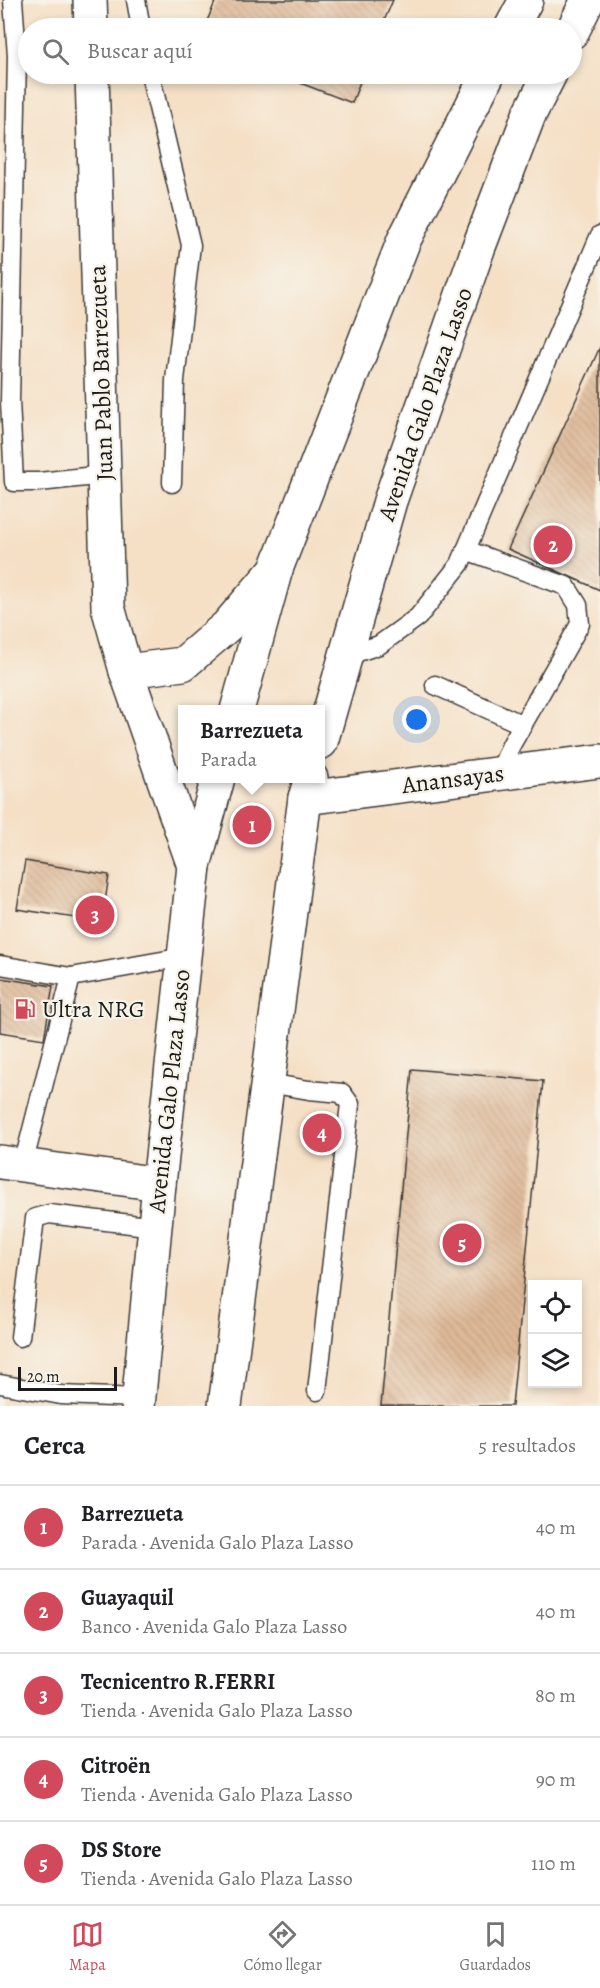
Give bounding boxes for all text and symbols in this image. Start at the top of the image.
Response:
search box [18,18,582,84]
icon: search [39,35,72,68]
text: Buscar aquí [87,36,193,66]
street label: Juan Pablo Barrezueta [81,264,121,482]
street label: Avenida Galo Plaza Lasso [370,283,480,526]
pin: 2 [534,522,572,568]
popup [178,705,325,783]
your location [402,705,431,734]
text: Barrezueta [200,716,303,746]
text: Parada [200,746,257,773]
street label: Anansayas [399,757,506,801]
pin: 1 [232,802,272,848]
pin: 3 [76,892,115,938]
street label: Avenida Galo Plaza Lasso [140,968,198,1215]
place label: Ultra NRG [42,993,145,1025]
fuel station icon: Ultra NRG [13,997,37,1021]
pin: 4 [302,1110,342,1156]
pin: 5 [442,1220,482,1266]
map controls [528,1280,582,1388]
button: locate [528,1280,582,1334]
button: layers [528,1334,582,1388]
scale bar [18,1364,117,1392]
text: 20 m [27,1366,60,1388]
text: Cerca [24,1428,86,1463]
text: 5 resultados [479,1432,576,1459]
text: Barrezueta [81,1499,184,1529]
text: 1 [40,1514,47,1541]
text: 40 m [536,1514,576,1541]
text: Parada · Avenida Galo Plaza Lasso [81,1529,354,1556]
text: Guayaquil [81,1583,174,1613]
text: 2 [39,1598,48,1625]
text: 40 m [536,1598,576,1625]
text: Banco · Avenida Galo Plaza Lasso [81,1613,347,1640]
text: Tecnicentro R.FERRI [81,1667,275,1697]
text: 3 [39,1682,48,1709]
text: 80 m [535,1682,576,1709]
text: Tienda · Avenida Galo Plaza Lasso [81,1697,353,1724]
text: Citroën [81,1751,151,1781]
text: 4 [39,1766,48,1793]
text: 90 m [536,1766,576,1793]
text: Tienda · Avenida Galo Plaza Lasso [81,1781,353,1808]
text: DS Store [81,1835,161,1865]
text: 5 [39,1850,48,1877]
text: 110 m [531,1850,576,1877]
text: Tienda · Avenida Galo Plaza Lasso [81,1865,353,1892]
tab: Mapa [69,1918,106,1976]
tab: Cómo llegar [243,1918,322,1976]
tab: Guardados [460,1918,531,1976]

